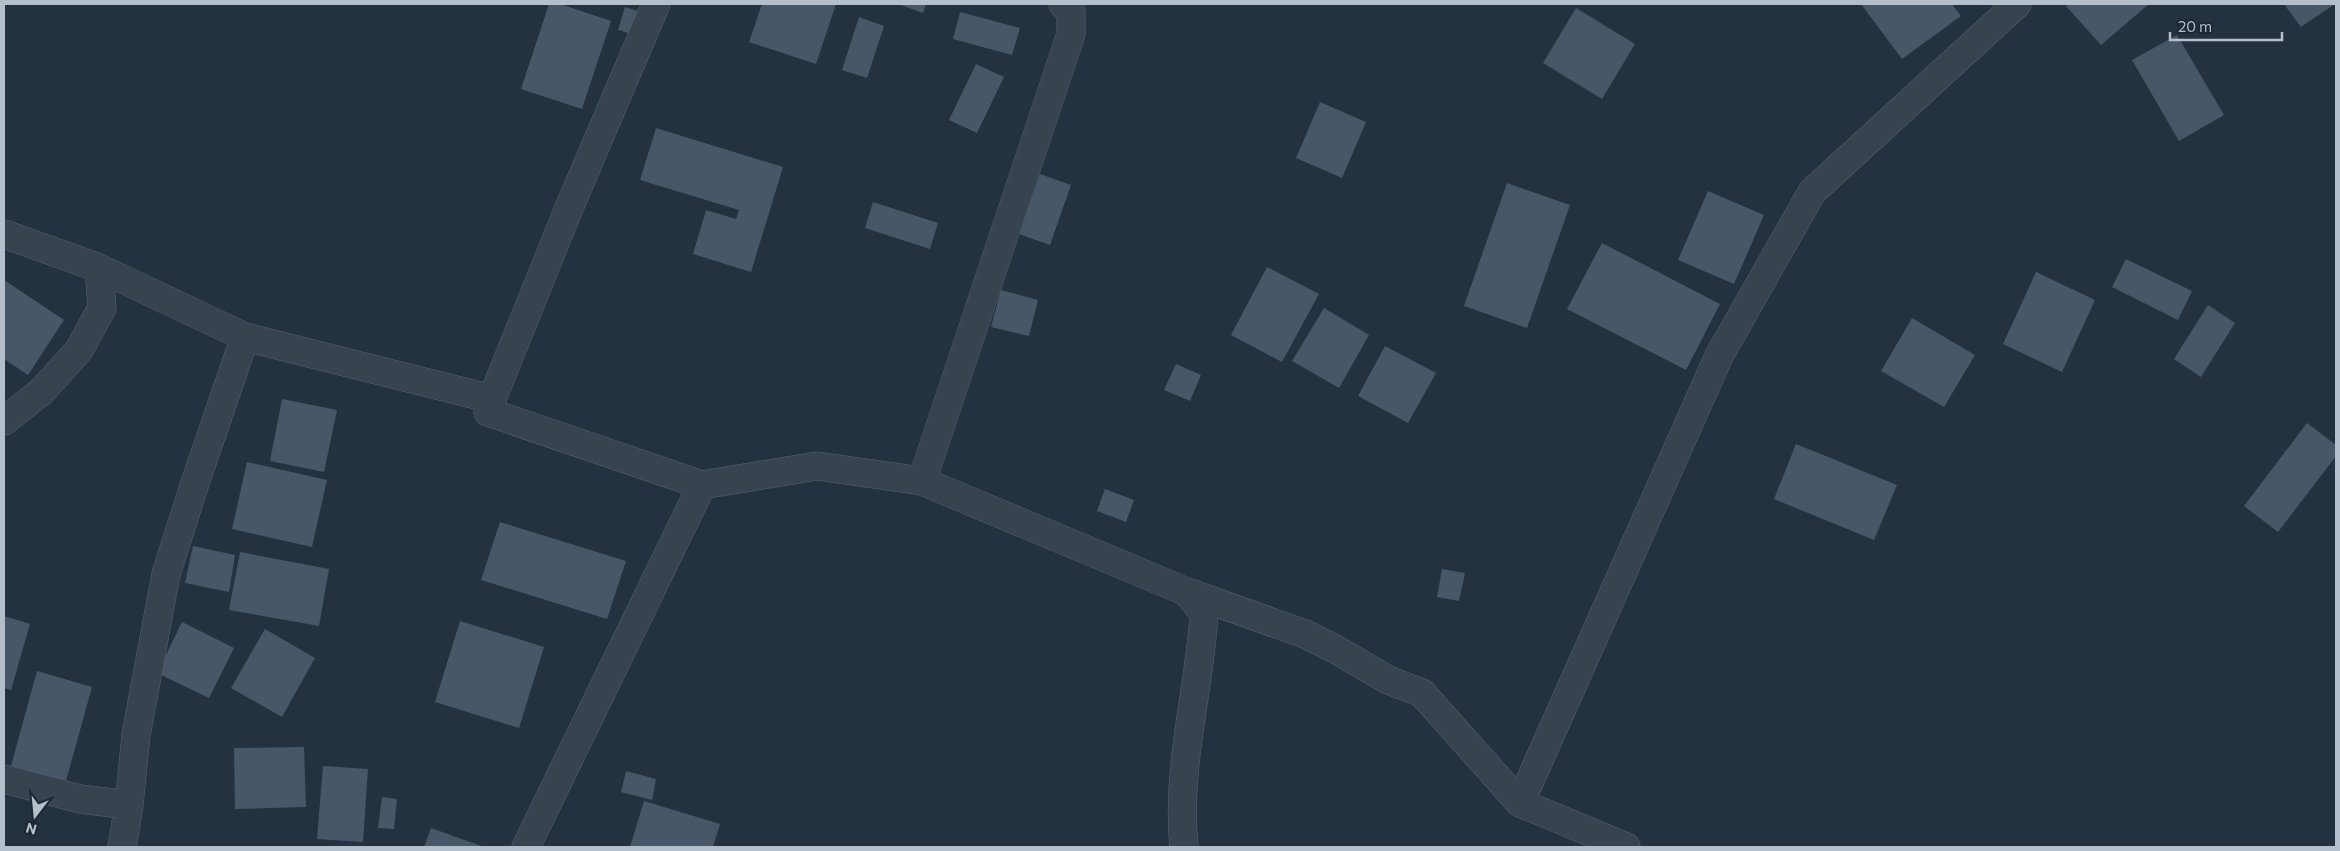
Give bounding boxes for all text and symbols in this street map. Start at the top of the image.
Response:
scale bar [2170,10,2282,42]
text: 20 m [2178,17,2212,35]
north arrow [10,791,60,841]
text: N [24,819,39,839]

